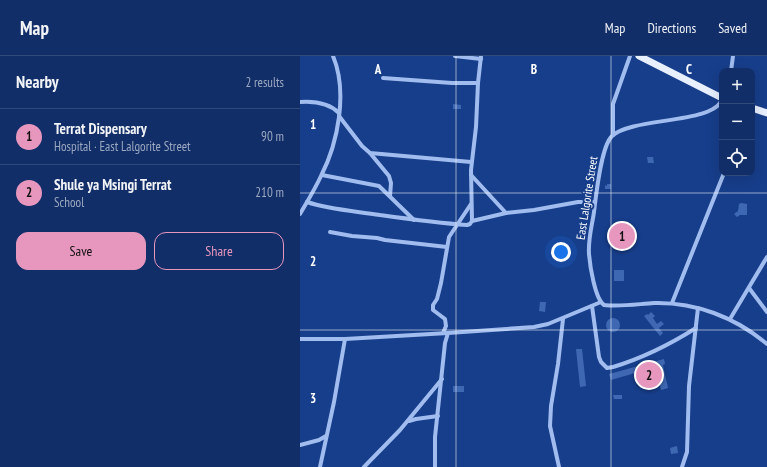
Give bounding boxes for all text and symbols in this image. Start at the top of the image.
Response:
text: Map [20,16,49,40]
text: Map [605,19,625,37]
text: Directions [647,19,696,37]
text: Saved [718,19,747,37]
text: A [374,61,382,78]
text: B [531,61,537,78]
text: C [686,61,692,78]
map controls [719,68,755,176]
button: + [719,68,755,104]
text: Nearby [16,71,59,93]
text: 2 results [245,74,284,91]
button: − [719,104,755,140]
text: 1 [310,116,316,133]
text: Terrat Dispensary [54,119,147,138]
text: 1 [26,128,32,145]
text: 90 m [261,128,284,145]
text: Hospital · East Lalgorite Street [54,138,191,155]
button: locate [719,140,755,176]
street label: East Lalgorite Street [573,155,601,241]
text: Shule ya Msingi Terrat [54,175,171,194]
text: 2 [26,184,32,201]
text: 210 m [255,184,284,201]
text: School [54,194,84,211]
pin: 1 [609,221,635,251]
button: Save [16,232,146,270]
button: Share [154,232,284,270]
your location [551,242,571,262]
text: 2 [310,253,316,270]
pin: 2 [636,360,662,390]
text: 3 [310,390,316,407]

